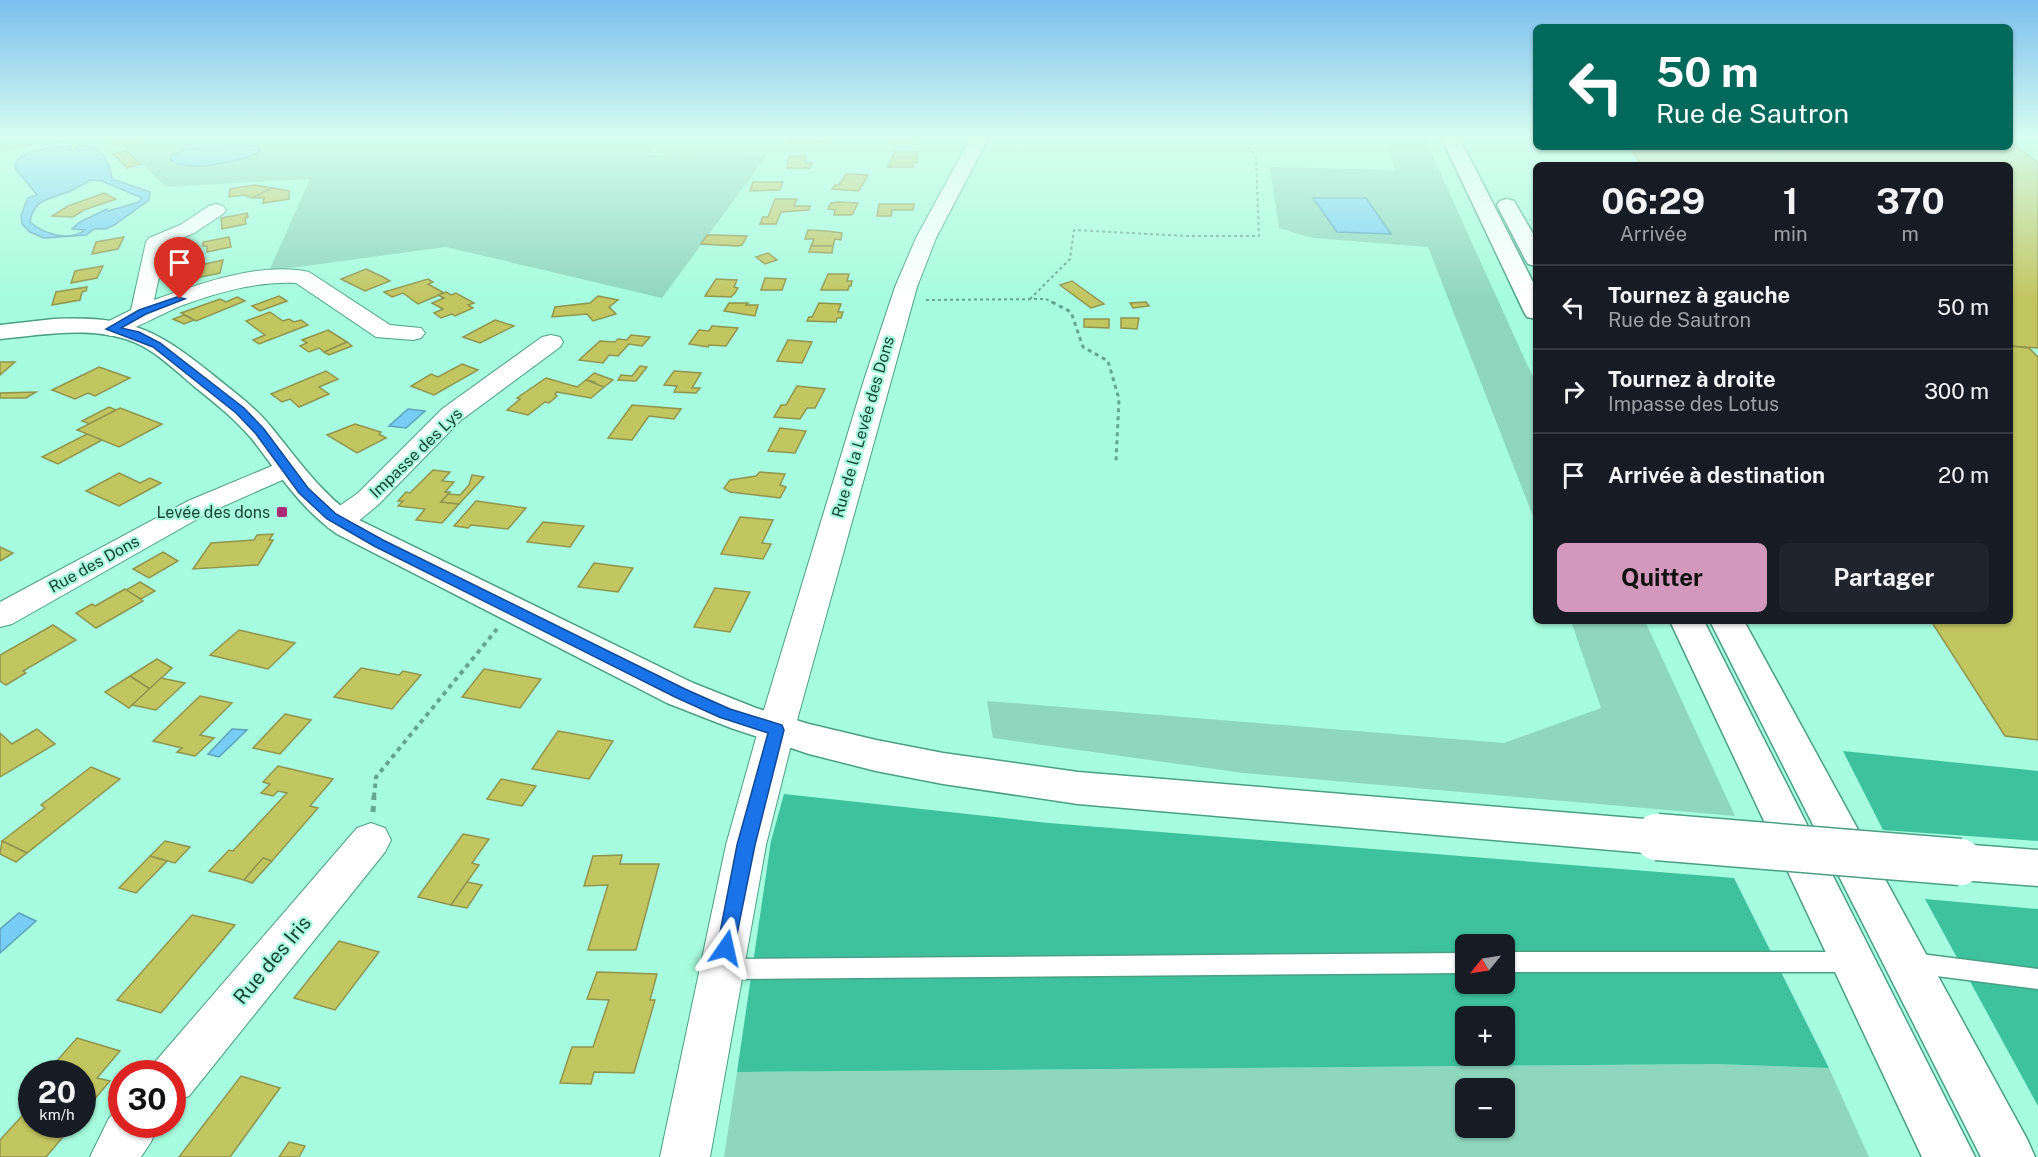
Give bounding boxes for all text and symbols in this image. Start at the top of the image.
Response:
text: 50 m [1656,47,1759,96]
icon: left [1557,48,1635,126]
text: Rue de Sautron [1656,97,1849,129]
text: 06:29 [1601,180,1705,222]
text: 1 [1783,180,1798,222]
text: 370 [1876,180,1945,222]
text: Arrivée [1620,222,1687,246]
text: min [1774,222,1808,246]
text: m [1902,222,1919,246]
pin [154,237,205,299]
icon: arrive [163,246,196,279]
text: Tournez à gauche [1608,282,1790,308]
icon: left [1557,291,1590,324]
text: 50 m [1937,294,1989,320]
text: Rue de Sautron [1608,308,1751,332]
street label: Rue de la Levée des Dons [828,334,898,520]
text: Tournez à droite [1608,366,1776,392]
icon: right [1557,375,1590,408]
text: 300 m [1924,378,1989,404]
text: Impasse des Lotus [1608,392,1779,416]
street label: Impasse des Lys [366,404,466,502]
icon: arrive [1557,459,1590,492]
text: Arrivée à destination [1608,462,1825,488]
text: 20 m [1938,462,1989,488]
place label: Levée des dons [156,503,270,522]
marker: Levée des dons [275,505,289,519]
street label: Rue des Dons [45,531,143,597]
button: Quitter [1557,543,1767,612]
button: Partager [1779,543,1989,612]
street label: Rue des Iris [228,911,316,1009]
position arrow [694,916,758,980]
north arrow [1455,934,1515,994]
map controls [1455,934,1515,1138]
button: + [1455,1006,1515,1066]
speed limit sign: 30 [108,1060,186,1138]
text: 20 [38,1074,76,1110]
button: − [1455,1078,1515,1138]
text: km/h [39,1106,75,1123]

